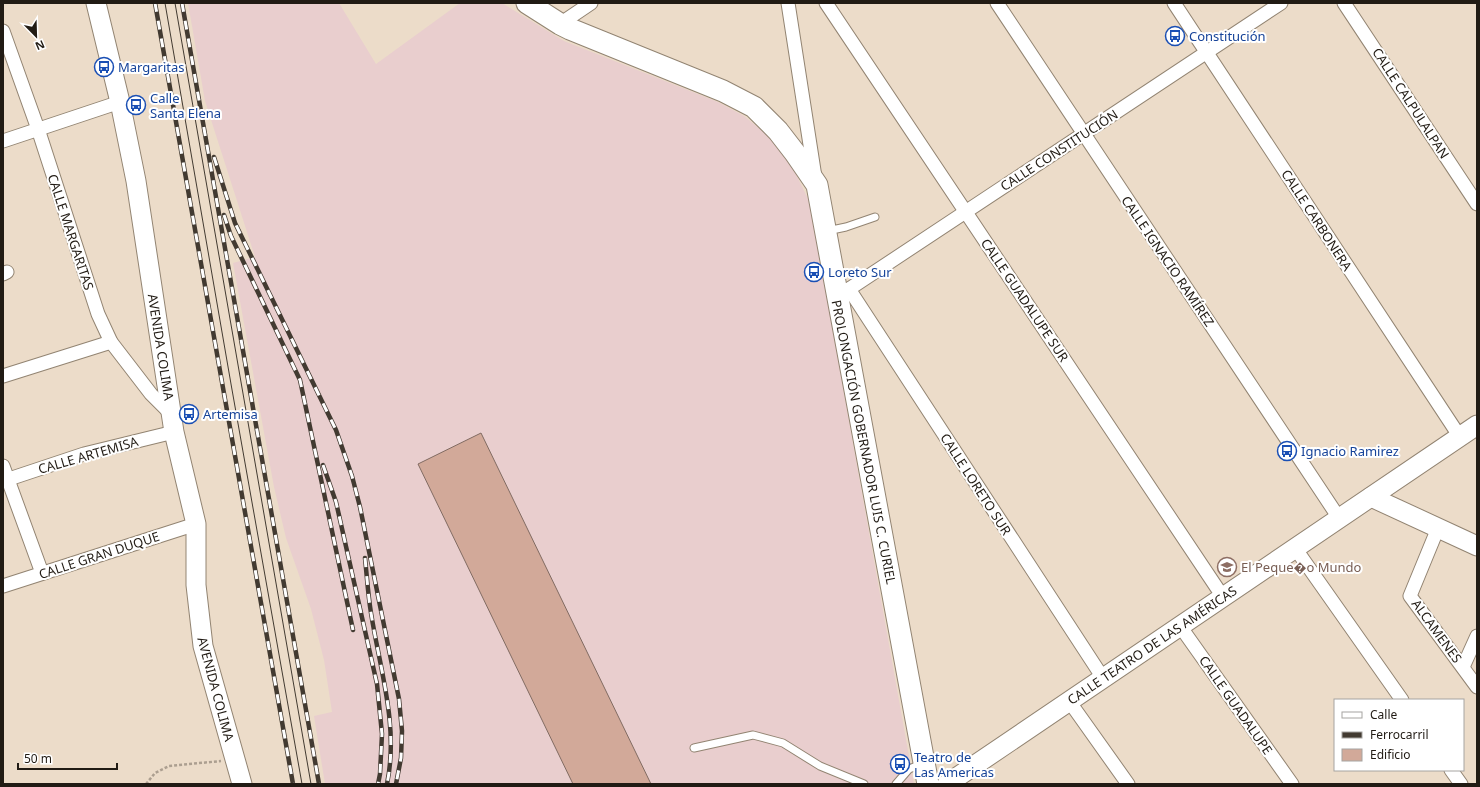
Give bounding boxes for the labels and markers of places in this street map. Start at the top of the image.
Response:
bus stop icon: Constitución [1164,25,1186,47]
place label: Constitución [1189,27,1266,45]
bus stop icon: Margaritas [93,56,115,78]
place label: Margaritas [118,58,185,76]
place label: Calle Santa Elena [150,89,221,122]
bus stop icon: Calle Santa Elena [125,94,147,116]
bus stop icon: Loreto Sur [803,261,825,283]
place label: Loreto Sur [828,263,892,281]
bus stop icon: Artemisa [178,403,200,425]
place label: Artemisa [203,405,258,423]
bus stop icon: Ignacio Ramirez [1276,440,1298,462]
place label: Ignacio Ramirez [1301,442,1399,460]
school or university icon: El Peque�o Mundo [1216,556,1238,578]
place label: El Peque�o Mundo [1241,558,1362,576]
place label: Teatro de Las Americas [914,748,994,781]
bus stop icon: Teatro de Las Americas [889,753,911,775]

